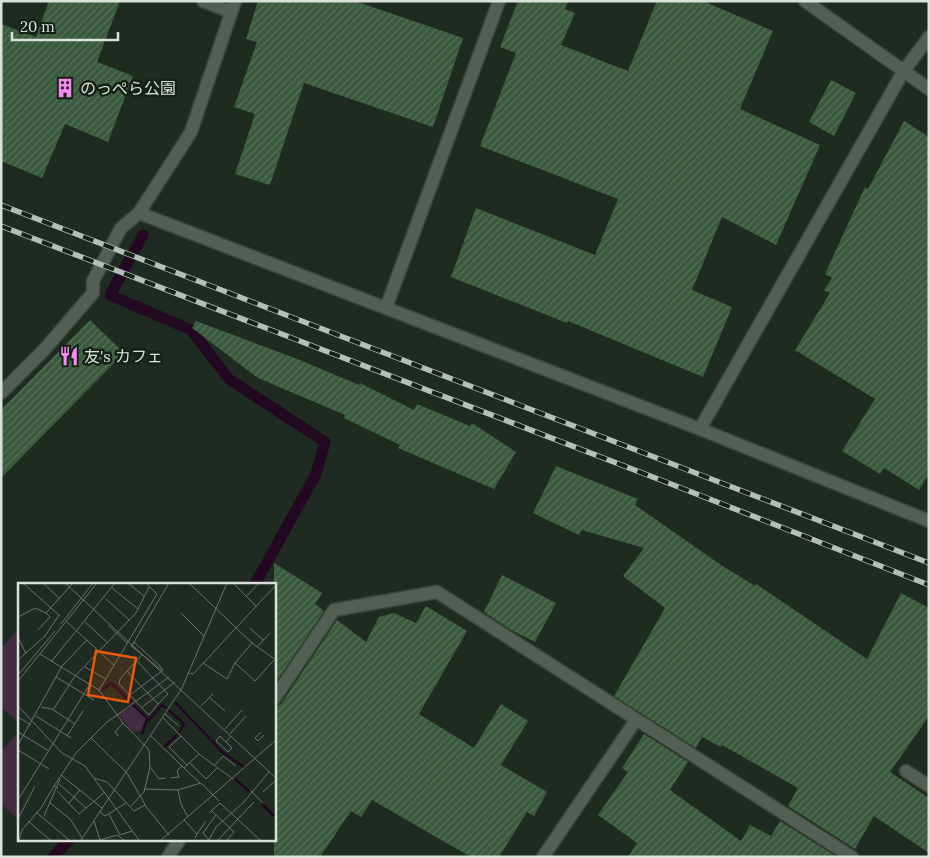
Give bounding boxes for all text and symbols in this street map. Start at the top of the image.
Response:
scale bar [12,10,119,42]
text: 20 m [20,17,55,36]
building icon: のっぺら公園 [54,77,76,99]
place label: のっぺら公園 [80,78,176,98]
restaurant icon: 友's カフェ [58,345,80,367]
place label: 友's カフェ [84,346,163,366]
inset map [18,583,275,840]

